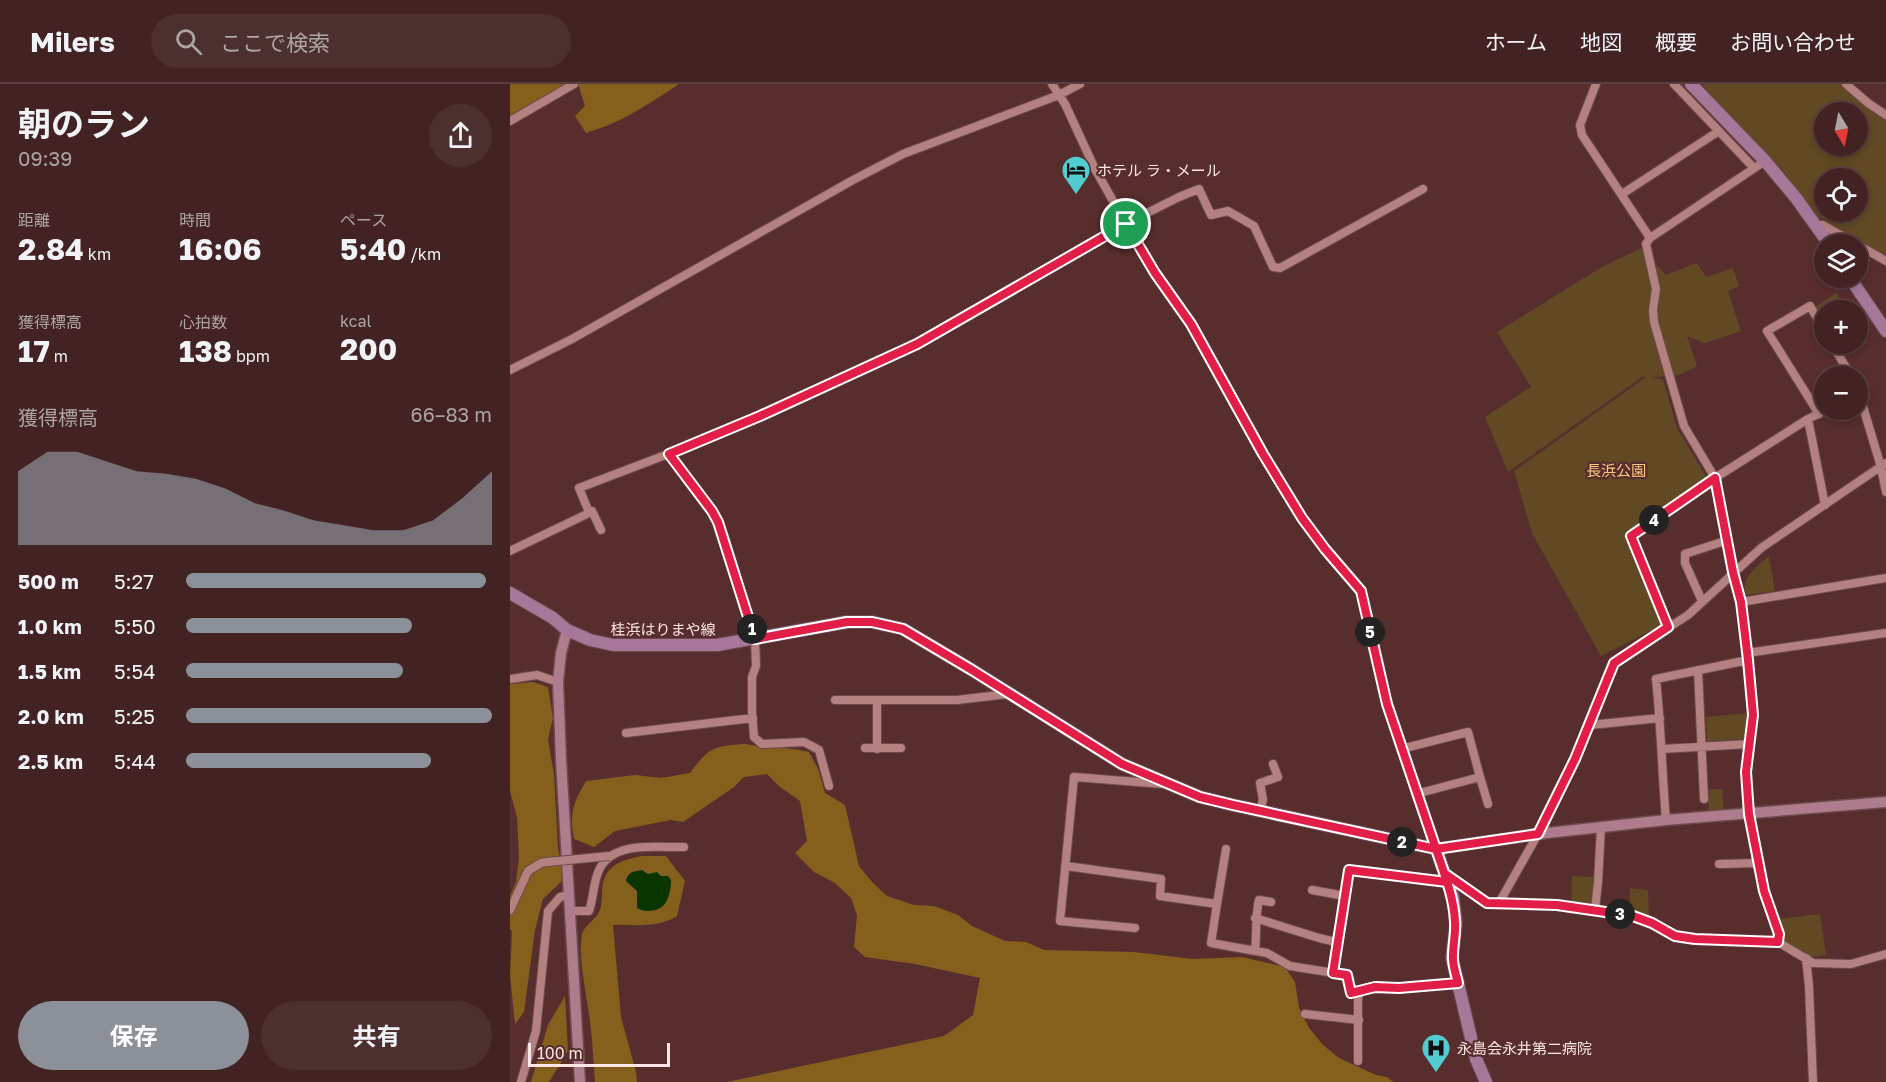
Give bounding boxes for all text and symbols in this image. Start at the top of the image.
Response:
search box [151,14,571,68]
text: Milers [30,25,115,58]
icon: search [172,25,205,58]
text: ここで検索 [220,29,330,56]
text: ホーム [1485,29,1547,55]
text: 地図 [1580,29,1622,55]
text: 概要 [1655,29,1697,55]
text: お問い合わせ [1730,29,1856,55]
north arrow [1814,102,1868,156]
map controls [1814,102,1868,420]
text: 朝のラン [18,104,150,143]
button: share [429,104,492,167]
text: 09:39 [18,146,72,170]
hotel icon: ホテル ラ・メール [1060,154,1092,196]
place label: ホテル ラ・メール [1097,161,1221,179]
button: locate [1814,168,1868,222]
pin [1100,198,1151,249]
icon: arrive [1109,207,1142,240]
text: 距離 [18,210,50,230]
text: 時間 [179,210,211,230]
text: ペース [340,210,387,230]
text: 2.84 [18,231,84,267]
text: 16:06 [179,231,262,267]
text: 5:40 [340,231,406,267]
button: layers [1814,234,1868,288]
text: km [84,244,111,264]
text: /km [406,244,441,264]
button: + [1814,300,1868,354]
text: kcal [340,311,372,331]
text: 獲得標高 [18,312,82,332]
text: 心拍数 [179,312,227,332]
text: 200 [340,331,397,367]
text: 17 [18,333,50,369]
text: 138 [179,333,232,369]
text: m [50,346,68,366]
text: bpm [232,346,270,366]
button: − [1814,366,1868,420]
text: 66–83 m [411,402,492,426]
text: 獲得標高 [18,405,98,429]
park label: 長浜公園 [1586,461,1646,479]
pin: 4 [1639,505,1669,535]
text: 4 [1649,510,1659,530]
text: 500 m [18,569,79,593]
text: 5:27 [114,569,154,593]
text: 1.0 km [18,614,82,638]
text: 5:50 [114,614,156,638]
pin: 1 [737,614,767,644]
pin: 5 [1355,617,1385,647]
text: 1 [748,619,756,639]
street label: 桂浜はりまや線 [610,620,716,638]
text: 5 [1365,622,1375,642]
text: 1.5 km [18,659,81,683]
text: 5:54 [114,659,155,683]
text: 2.0 km [18,704,84,728]
text: 5:25 [114,704,155,728]
text: 2.5 km [18,749,83,773]
text: 5:44 [114,749,156,773]
pin: 2 [1387,827,1417,857]
text: 2 [1397,832,1407,852]
pin: 3 [1605,899,1635,929]
text: 3 [1615,904,1625,924]
button: 保存 [18,1001,249,1070]
button: 共有 [261,1001,492,1070]
hospital icon: 永島会永井第二病院 [1420,1032,1452,1074]
place label: 永島会永井第二病院 [1457,1039,1592,1057]
scale bar [528,1040,670,1068]
text: 100 m [537,1043,583,1063]

